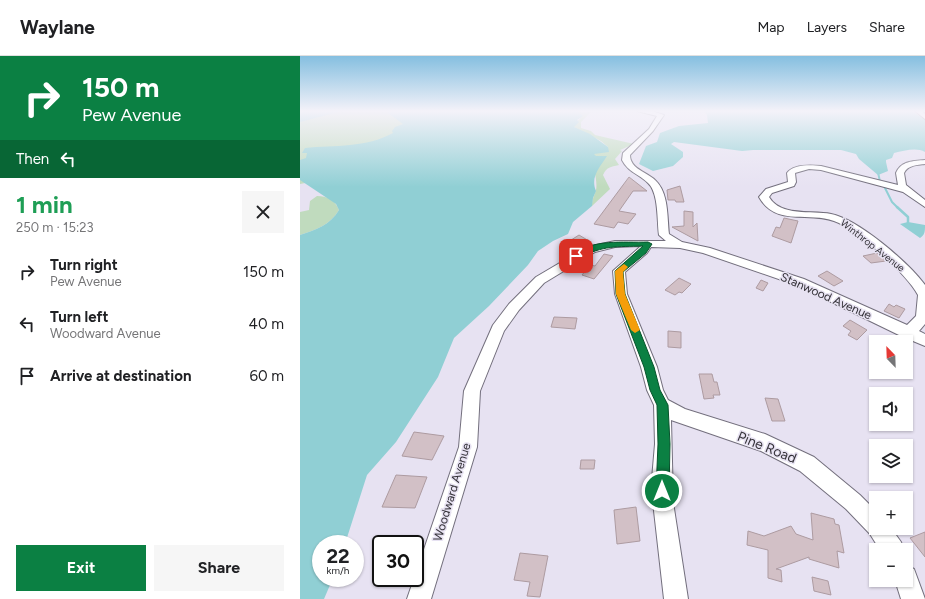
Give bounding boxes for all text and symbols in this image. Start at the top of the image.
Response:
text: Waylane [20,16,95,39]
text: Map [757,19,785,36]
text: Layers [807,19,847,36]
text: Share [869,19,905,36]
text: 150 m [82,70,159,104]
icon: right [16,72,68,124]
text: Pew Avenue [82,104,181,126]
icon: left [57,148,79,170]
text: Then [16,150,49,168]
text: 1 min [16,190,73,219]
button: close [242,191,284,233]
street label: Winthrop Avenue [838,216,908,275]
text: 250 m · 15:23 [16,220,94,235]
pin [559,239,593,273]
icon: arrive [565,245,587,267]
text: Turn right [50,256,118,274]
icon: right [16,261,38,283]
text: 150 m [243,263,284,281]
street label: Stanwood Avenue [778,270,874,323]
text: Pew Avenue [50,274,122,289]
text: Turn left [50,308,108,326]
icon: left [16,313,38,335]
text: 40 m [249,315,284,333]
text: Woodward Avenue [50,326,161,341]
north arrow [869,335,913,379]
map controls [869,335,913,587]
icon: arrive [16,365,38,387]
text: Arrive at destination [50,367,191,385]
text: 60 m [249,367,284,385]
button: sound [869,387,913,431]
street label: Pine Road [735,428,799,467]
button: layers [869,439,913,483]
street label: Woodward Avenue [430,441,474,543]
position arrow [641,470,683,512]
button: + [869,491,913,535]
speed limit sign: 30 [372,535,424,587]
button: − [869,543,913,587]
text: 22 [326,544,350,568]
button: Exit [16,545,146,591]
button: Share [154,545,284,591]
text: km/h [327,564,349,577]

